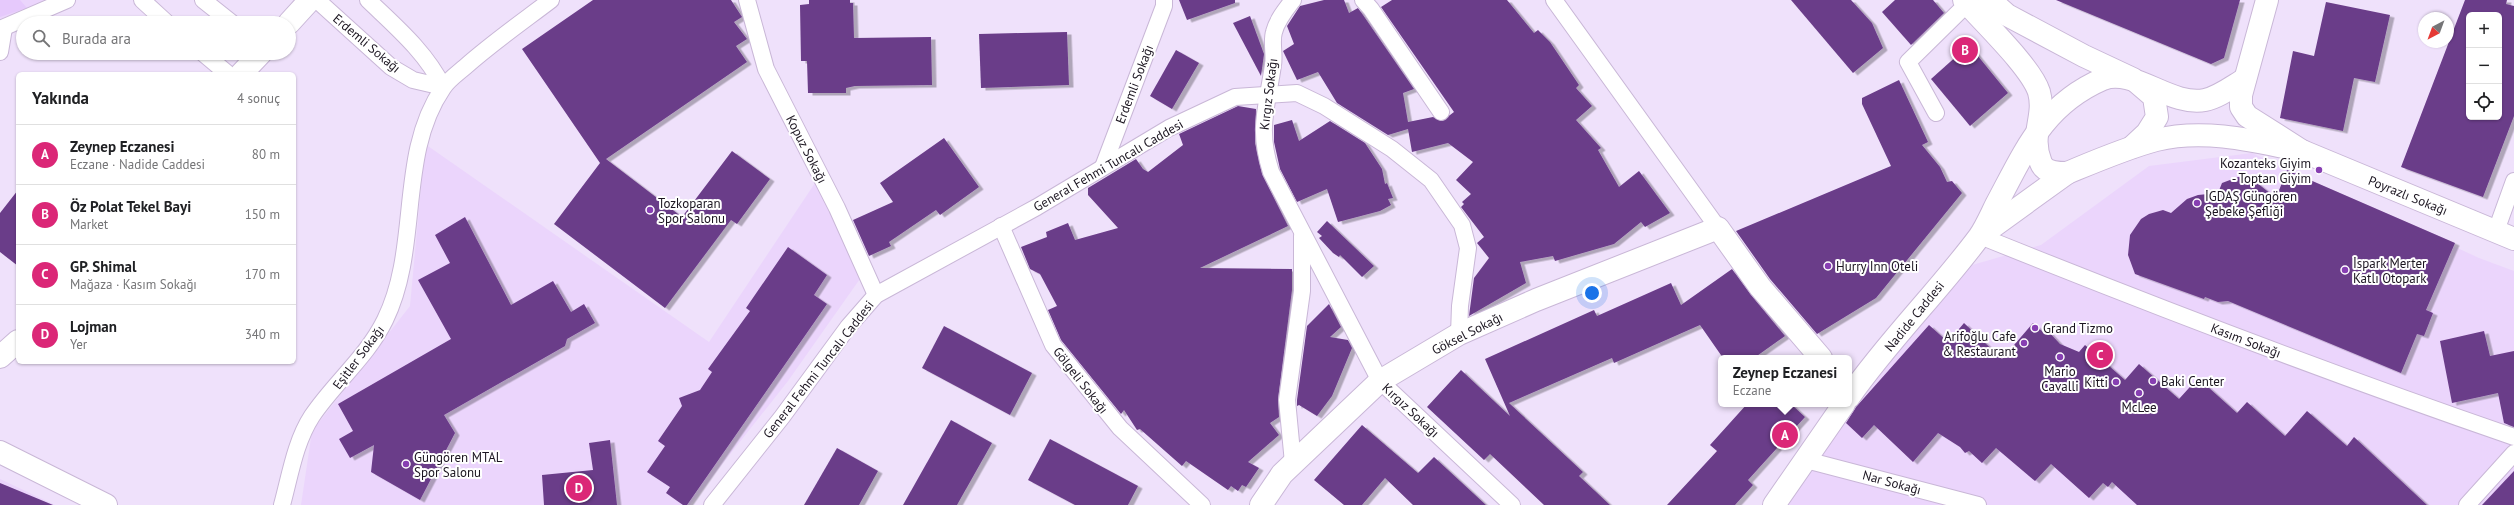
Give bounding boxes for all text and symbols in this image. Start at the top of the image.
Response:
street label: Erdemli Sokağı [329,10,404,77]
north arrow [2418,12,2454,48]
map controls [2466,12,2502,120]
button: + [2466,12,2502,48]
search box [16,16,296,60]
icon: search [30,27,52,49]
text: Burada ara [62,29,131,48]
pin: B [1952,35,1978,65]
street label: Erdemli Sokağı [1112,42,1157,126]
button: − [2466,48,2502,84]
street label: Kırgız Sokağı [1256,57,1281,131]
button: locate [2466,84,2502,120]
text: Yakında [32,87,89,109]
text: 4 sonuç [237,90,280,107]
street label: Kopuz Sokağı [782,112,831,186]
street label: General Fehmi Tuncalı Caddesi [1030,116,1186,215]
text: Zeynep Eczanesi [70,137,174,156]
text: A [41,146,49,163]
text: 80 m [252,146,280,163]
place label: Kozanteks Giyim - Toptan Giyim [2220,155,2311,187]
text: Eczane · Nadide Caddesi [70,156,205,173]
marker: Kozanteks Giyim - Toptan Giyim [2314,165,2324,175]
street label: Poyrazlı Sokağı [2366,172,2450,219]
place label: İGDAŞ Güngören Şebeke Şefliği [2205,188,2297,220]
place label: Tozkoparan Spor Salonu [658,195,725,227]
text: Öz Polat Tekel Bayi [70,197,191,216]
marker: İGDAŞ Güngören Şebeke Şefliği [2192,198,2202,208]
marker: Tozkoparan Spor Salonu [645,205,655,215]
text: B [41,206,49,223]
text: 150 m [245,206,280,223]
text: Market [70,216,108,233]
place label: İspark Merter Katlı Otopark [2353,255,2427,287]
text: GP. Shimal [70,257,136,276]
place label: Hurry Inn Oteli [1836,258,1918,275]
marker: Hurry Inn Oteli [1823,261,1833,271]
marker: İspark Merter Katlı Otopark [2340,265,2350,275]
text: C [41,266,49,283]
text: 170 m [245,266,280,283]
text: Mağaza · Kasım Sokağı [70,276,197,293]
street label: Nadide Caddesi [1881,278,1948,355]
your location [1582,283,1602,303]
street label: General Fehmi Tuncalı Caddesi [759,297,877,442]
street label: Göksel Sokağı [1429,308,1506,359]
text: Lojman [70,317,117,336]
street label: Kasım Sokağı [2208,319,2283,362]
place label: Grand Tizmo [2043,320,2113,337]
street label: Eşitler Sokağı [329,322,388,393]
marker: Grand Tizmo [2030,323,2040,333]
text: D [41,326,49,343]
text: 340 m [245,326,280,343]
place label: Arifoğlu Cafe & Restaurant [1943,328,2017,360]
text: Yer [70,336,87,353]
marker: Arifoğlu Cafe & Restaurant [2019,338,2029,348]
pin: C [2087,340,2113,370]
street label: Gölgeli Sokağı [1049,344,1112,417]
marker: Mario Cavalli [2055,352,2065,362]
popup [1718,355,1852,407]
text: Zeynep Eczanesi [1733,363,1837,382]
place label: Mario Cavalli [2041,363,2079,395]
place label: Baki Center [2161,373,2225,390]
place label: Kitti [2084,374,2108,391]
marker: Baki Center [2148,376,2158,386]
marker: Kitti [2111,377,2121,387]
street label: Kırgız Sokağı [1378,380,1443,441]
text: Eczane [1733,382,1771,399]
marker: McLee [2134,388,2144,398]
place label: McLee [2121,399,2157,416]
pin: A [1772,420,1798,450]
place label: Güngören MTAL Spor Salonu [414,449,503,481]
marker: Güngören MTAL Spor Salonu [401,459,411,469]
street label: Nar Sokağı [1861,466,1923,498]
pin: D [566,473,592,503]

